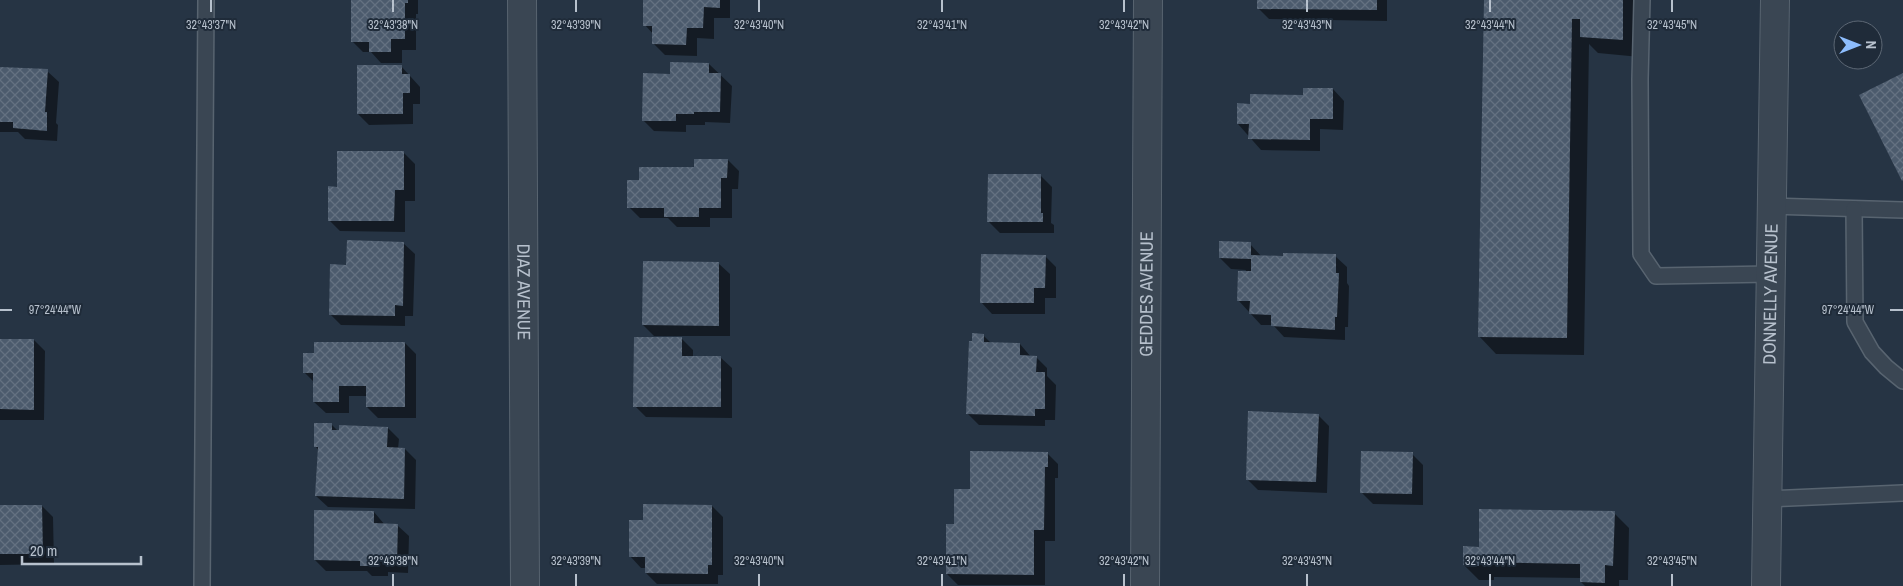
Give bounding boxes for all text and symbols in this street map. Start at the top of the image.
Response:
text: 32°43'37"N [186,17,236,33]
text: 32°43'38"N [368,17,418,33]
text: 32°43'39"N [551,17,601,33]
text: 32°43'40"N [734,17,784,33]
text: 32°43'41"N [917,17,967,33]
text: 32°43'42"N [1099,17,1149,33]
text: 32°43'43"N [1282,17,1332,33]
text: 32°43'44"N [1465,17,1515,33]
text: 32°43'45"N [1647,17,1697,33]
north arrow [1833,20,1883,70]
text: N [1862,41,1880,49]
street label: DONNELLY AVENUE [1756,223,1784,365]
street label: GEDDES AVENUE [1133,231,1159,357]
street label: DIAZ AVENUE [511,244,537,340]
text: 97°24'44"W [29,302,82,318]
text: 97°24'44"W [1822,302,1875,318]
scale bar [22,534,141,566]
text: 20 m [30,540,57,561]
text: 32°43'38"N [368,553,418,569]
text: 32°43'39"N [551,553,601,569]
text: 32°43'40"N [734,553,784,569]
text: 32°43'41"N [917,553,967,569]
text: 32°43'42"N [1099,553,1149,569]
text: 32°43'43"N [1282,553,1332,569]
text: 32°43'44"N [1465,553,1515,569]
text: 32°43'45"N [1647,553,1697,569]

